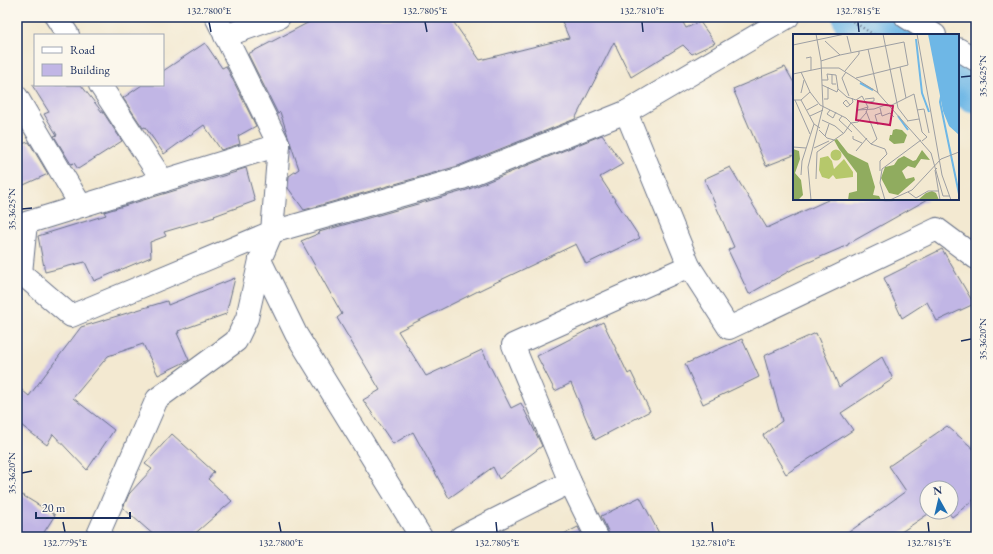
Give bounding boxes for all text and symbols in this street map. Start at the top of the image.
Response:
text: 132.7800°E [187,4,232,17]
text: 132.7805°E [403,4,448,17]
text: 132.7810°E [620,4,665,17]
text: 132.7815°E [836,4,881,17]
legend [34,34,164,86]
inset map [793,34,959,200]
text: Road [70,42,96,58]
text: 35.3625°N [976,55,989,97]
text: Building [70,62,111,78]
text: 35.3625°N [5,188,18,230]
text: 35.3620°N [976,318,989,360]
text: 35.3620°N [5,452,18,494]
north arrow [919,480,959,520]
text: N [932,483,943,498]
scale bar [36,494,130,520]
text: 20 m [42,500,66,516]
text: 132.7795°E [43,536,88,549]
text: 132.7800°E [259,536,304,549]
text: 132.7805°E [475,536,520,549]
text: 132.7810°E [691,536,736,549]
text: 132.7815°E [907,536,952,549]

